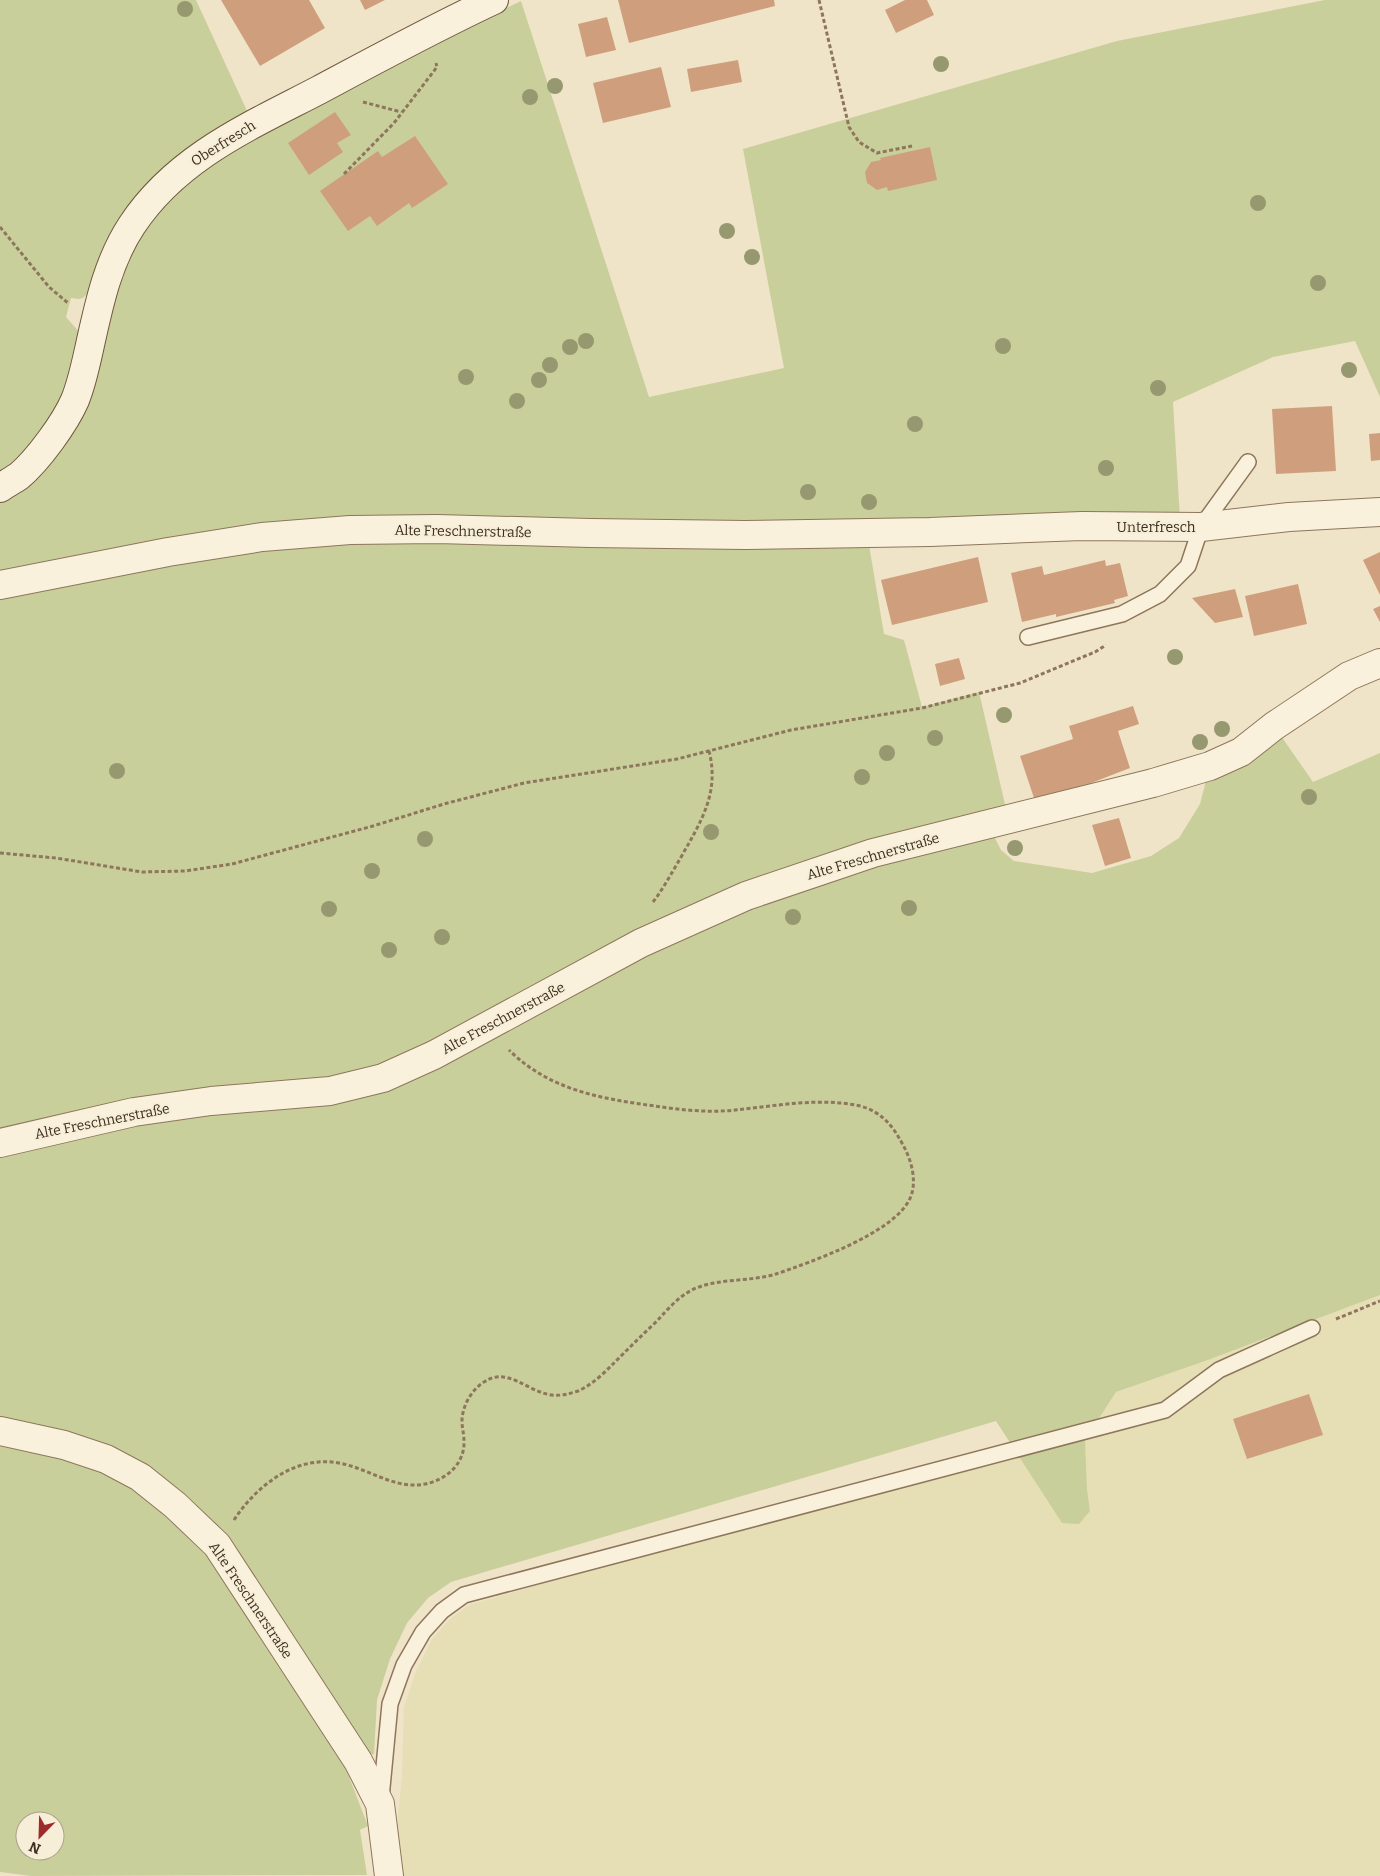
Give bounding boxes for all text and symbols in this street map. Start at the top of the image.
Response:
street label: Oberfresch [188,117,259,170]
street label: Unterfresch [1117,519,1196,536]
street label: Alte Freschnerstraße [394,522,532,541]
street label: Alte Freschnerstraße [805,829,941,884]
street label: Alte Freschnerstraße [439,979,568,1058]
street label: Alte Freschnerstraße [33,1100,171,1143]
street label: Alte Freschnerstraße [205,1539,296,1662]
north arrow [15,1811,65,1861]
text: N [27,1837,43,1857]

